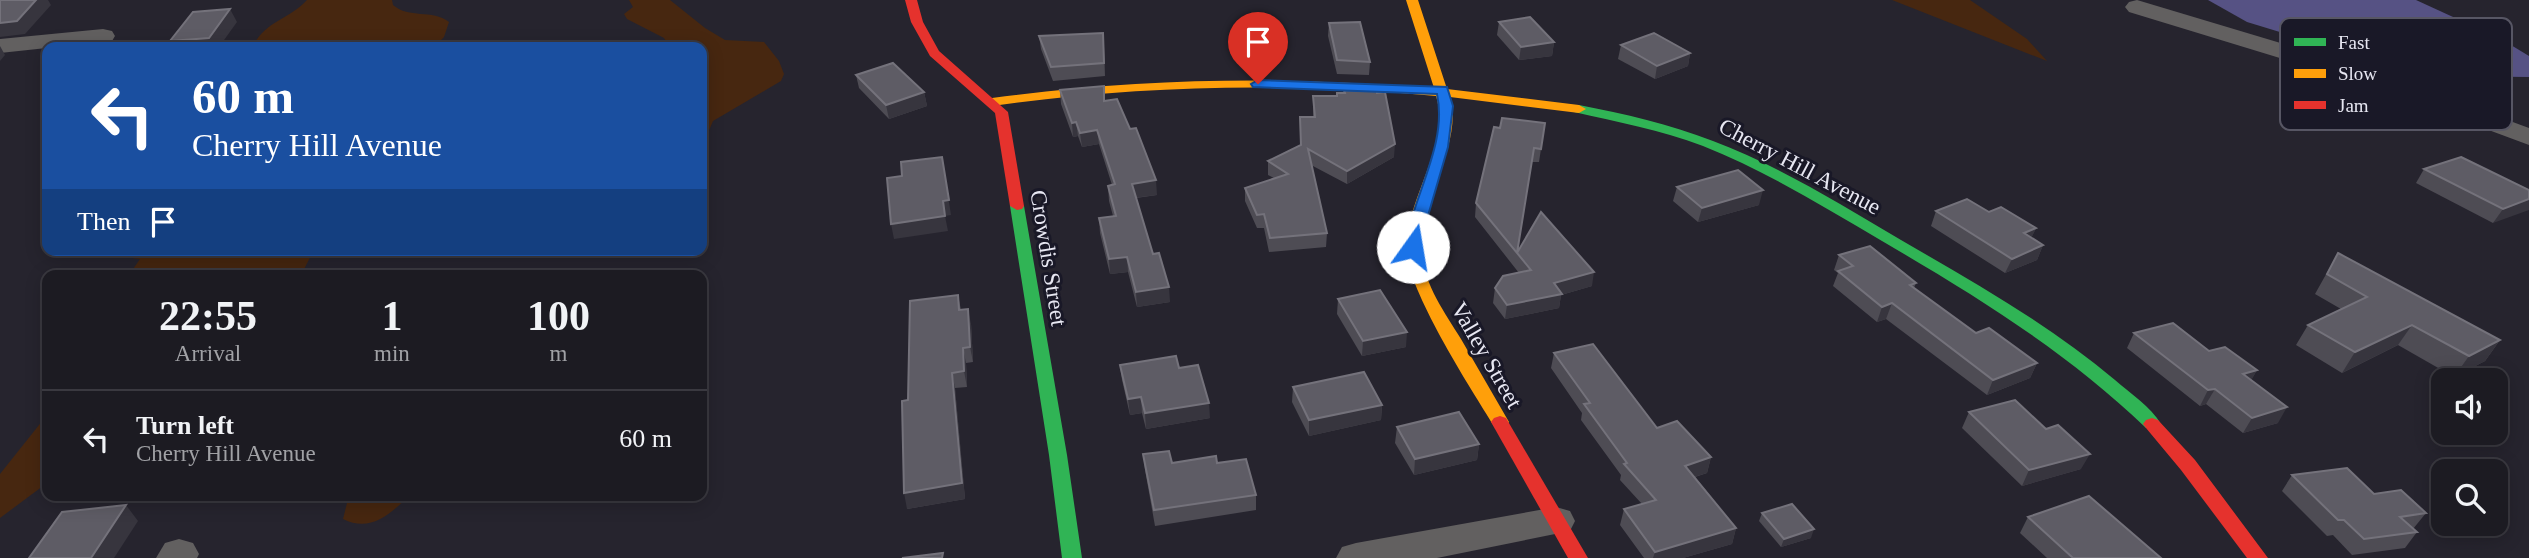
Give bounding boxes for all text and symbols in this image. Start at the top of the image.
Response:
pin [1228,12.0,1288,84]
legend [2280,18,2512,130]
icon: arrive [1239,23,1277,61]
text: Fast [2338,32,2370,53]
text: Slow [2338,63,2377,84]
text: 60 m [192,69,294,124]
icon: left [77,70,168,161]
text: Jam [2338,95,2369,116]
street label: Cherry Hill Avenue [1715,113,1885,220]
text: Cherry Hill Avenue [192,127,442,163]
street label: Crowdis Street [1025,188,1072,328]
icon: arrive [144,203,182,241]
text: Then [77,207,130,236]
position arrow [1376,210,1450,284]
text: 22:55 [159,293,257,339]
text: 1 [381,293,402,339]
text: 100 [527,293,590,339]
street label: Valley Street [1446,298,1527,413]
text: Arrival [175,341,241,366]
text: min [374,341,410,366]
text: m [549,341,567,366]
map controls [2431,368,2508,536]
button: sound [2431,368,2508,445]
text: Turn left [136,411,234,440]
icon: left [77,420,115,458]
text: 60 m [619,424,672,453]
text: Cherry Hill Avenue [136,441,316,466]
button: search [2431,459,2508,536]

